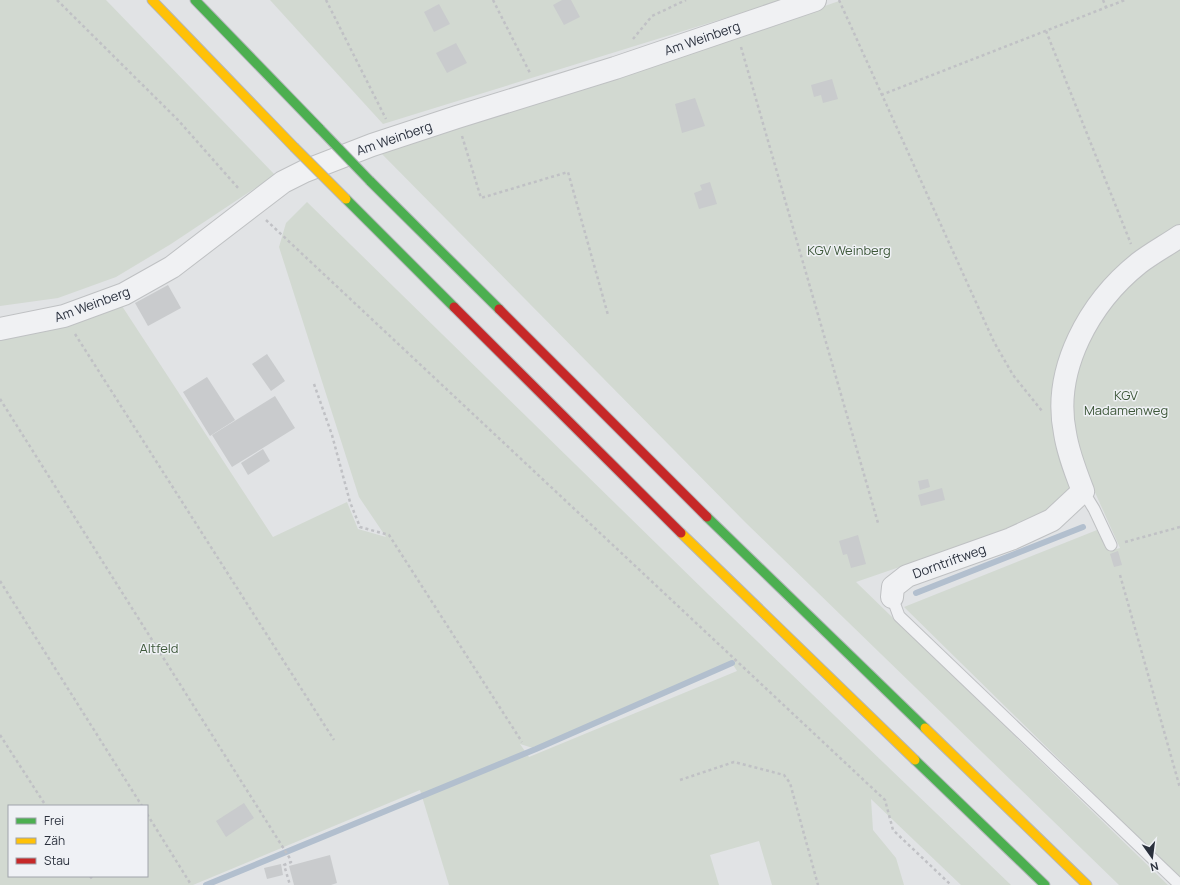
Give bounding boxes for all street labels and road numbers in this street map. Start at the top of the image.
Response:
street label: Am Weinberg [662,17,742,59]
street label: Am Weinberg [354,117,434,159]
street label: Am Weinberg [52,282,132,326]
street label: Dorntriftweg [910,539,988,583]

